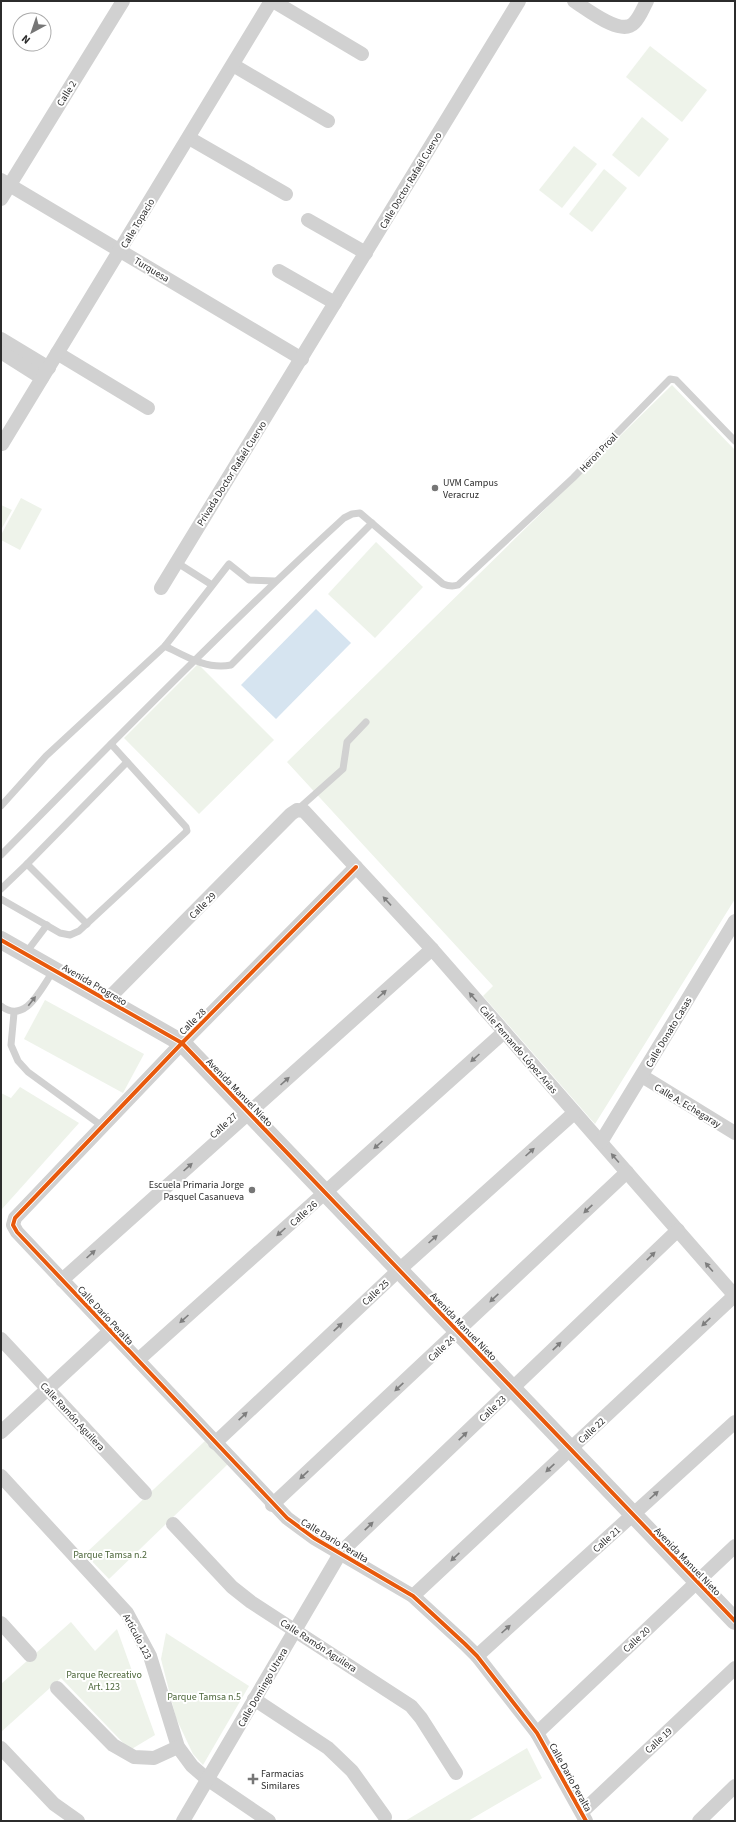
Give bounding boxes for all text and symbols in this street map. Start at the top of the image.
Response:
north arrow [12,12,52,52]
text: N [18,31,34,47]
street label: Calle 2 [54,78,80,109]
street label: Calle Doctor Rafaél Cuervo [376,129,445,232]
street label: Calle Topacio [117,196,158,251]
street label: Turquesa [131,254,172,286]
street label: Privada Doctor Rafaél Cuervo [194,418,270,529]
street label: Heron Proal [576,430,621,475]
place label: UVM Campus Veracruz [443,476,498,502]
marker: UVM Campus Veracruz [430,483,440,493]
street label: Calle 29 [186,889,219,922]
one-way arrow [382,895,391,906]
street label: Avenida Progreso [59,961,130,1009]
one-way arrow [377,990,386,999]
one-way arrow [469,992,478,1003]
one-way arrow [28,995,36,1006]
street label: Calle Donato Casas [642,995,695,1070]
street label: Calle Fernando López Arias [476,1003,560,1097]
street label: Calle 28 [176,1005,209,1038]
one-way arrow [470,1054,480,1063]
street label: Avenida Manuel Nieto [203,1055,276,1130]
one-way arrow [279,1076,290,1085]
street label: Calle A. Echegaray [651,1080,724,1132]
street label: Calle 27 [207,1110,241,1142]
one-way arrow [373,1141,383,1150]
one-way arrow [525,1148,535,1157]
one-way arrow [610,1153,619,1163]
one-way arrow [183,1163,193,1172]
place label: Escuela Primaria Jorge Pasquel Casanueva [149,1178,244,1204]
marker: Escuela Primaria Jorge Pasquel Casanueva [247,1185,257,1195]
street label: Calle 26 [287,1198,321,1230]
one-way arrow [583,1204,593,1214]
one-way arrow [277,1227,286,1236]
one-way arrow [428,1234,438,1244]
one-way arrow [86,1250,96,1259]
one-way arrow [646,1251,656,1261]
one-way arrow [705,1261,714,1272]
street label: Calle 25 [359,1276,392,1309]
street label: Calle Dario Peralta [74,1283,137,1349]
street label: Avenida Manuel Nieto [427,1289,500,1364]
one-way arrow [489,1293,499,1303]
one-way arrow [179,1314,190,1323]
one-way arrow [701,1317,711,1327]
one-way arrow [333,1322,343,1332]
street label: Calle 24 [425,1332,458,1365]
one-way arrow [552,1341,562,1351]
street label: Calle Ramón Aguilera [37,1379,108,1454]
one-way arrow [394,1382,404,1392]
street label: Calle 23 [476,1392,509,1425]
one-way arrow [238,1412,248,1421]
street label: Calle 22 [575,1414,608,1447]
one-way arrow [458,1431,468,1441]
one-way arrow [545,1464,555,1473]
one-way arrow [299,1471,309,1480]
one-way arrow [649,1491,659,1500]
street label: Calle Dario Peralta [298,1515,371,1567]
one-way arrow [364,1521,374,1530]
street label: Calle 21 [590,1524,624,1556]
street label: Avenida Manuel Nieto [651,1524,724,1599]
park label: Parque Tamsa n.2 [73,1548,147,1562]
one-way arrow [450,1552,460,1562]
street label: Artículo 123 [119,1611,155,1662]
street label: Calle Ramón Aguilera [277,1616,360,1676]
street label: Calle 20 [620,1623,653,1656]
one-way arrow [501,1625,511,1634]
street label: Calle Domingo Utrera [234,1645,291,1730]
park label: Parque Recreativo Art. 123 [66,1668,142,1694]
park label: Parque Tamsa n.5 [167,1690,241,1704]
street label: Calle 19 [642,1724,675,1757]
street label: Calle Dario Peralta [545,1741,595,1814]
place label: Farmacias Similares [261,1767,304,1793]
marker: Farmacias Similares [248,1774,258,1784]

